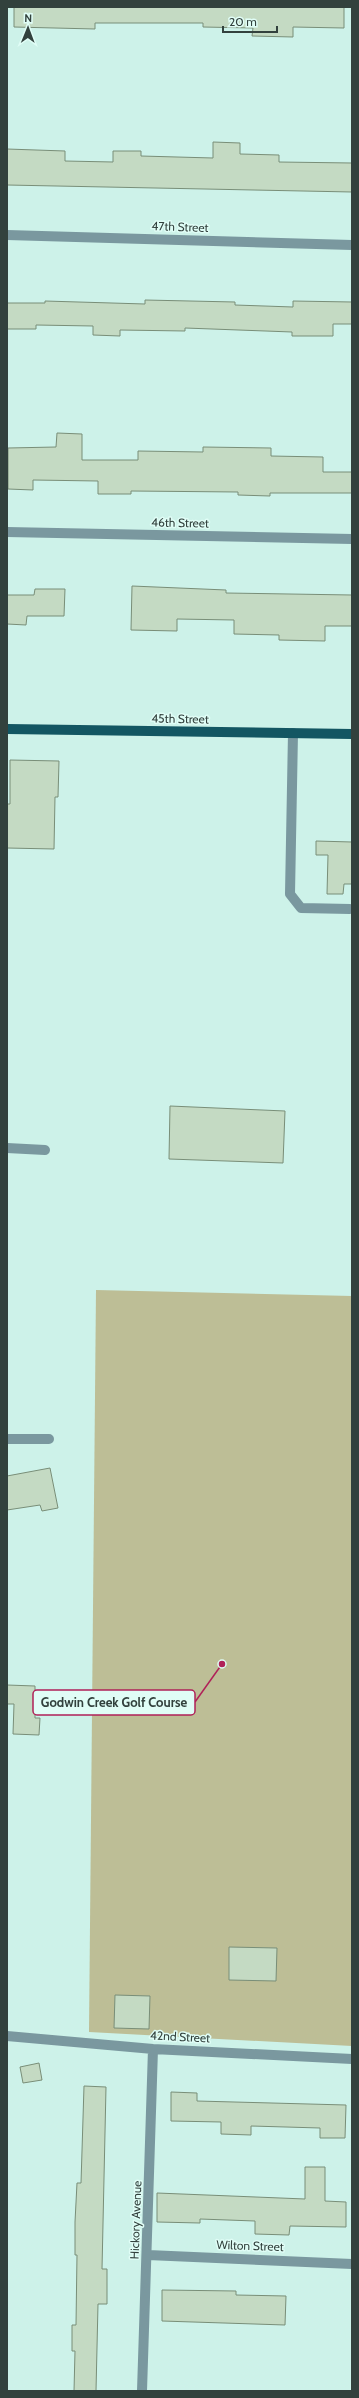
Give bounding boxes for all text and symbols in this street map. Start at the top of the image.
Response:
north arrow [8,8,48,48]
scale bar [223,8,277,34]
text: N [24,11,32,25]
text: 20 m [229,14,257,29]
street label: 47th Street [151,218,209,235]
street label: 46th Street [151,514,209,531]
street label: 45th Street [151,710,209,727]
callout: Godwin Creek Golf Course [33,1690,195,1715]
text: Godwin Creek Golf Course [41,1694,187,1710]
street label: 42nd Street [150,2027,210,2046]
street label: Hickory Avenue [127,2180,144,2260]
street label: Wilton Street [216,2237,284,2254]

